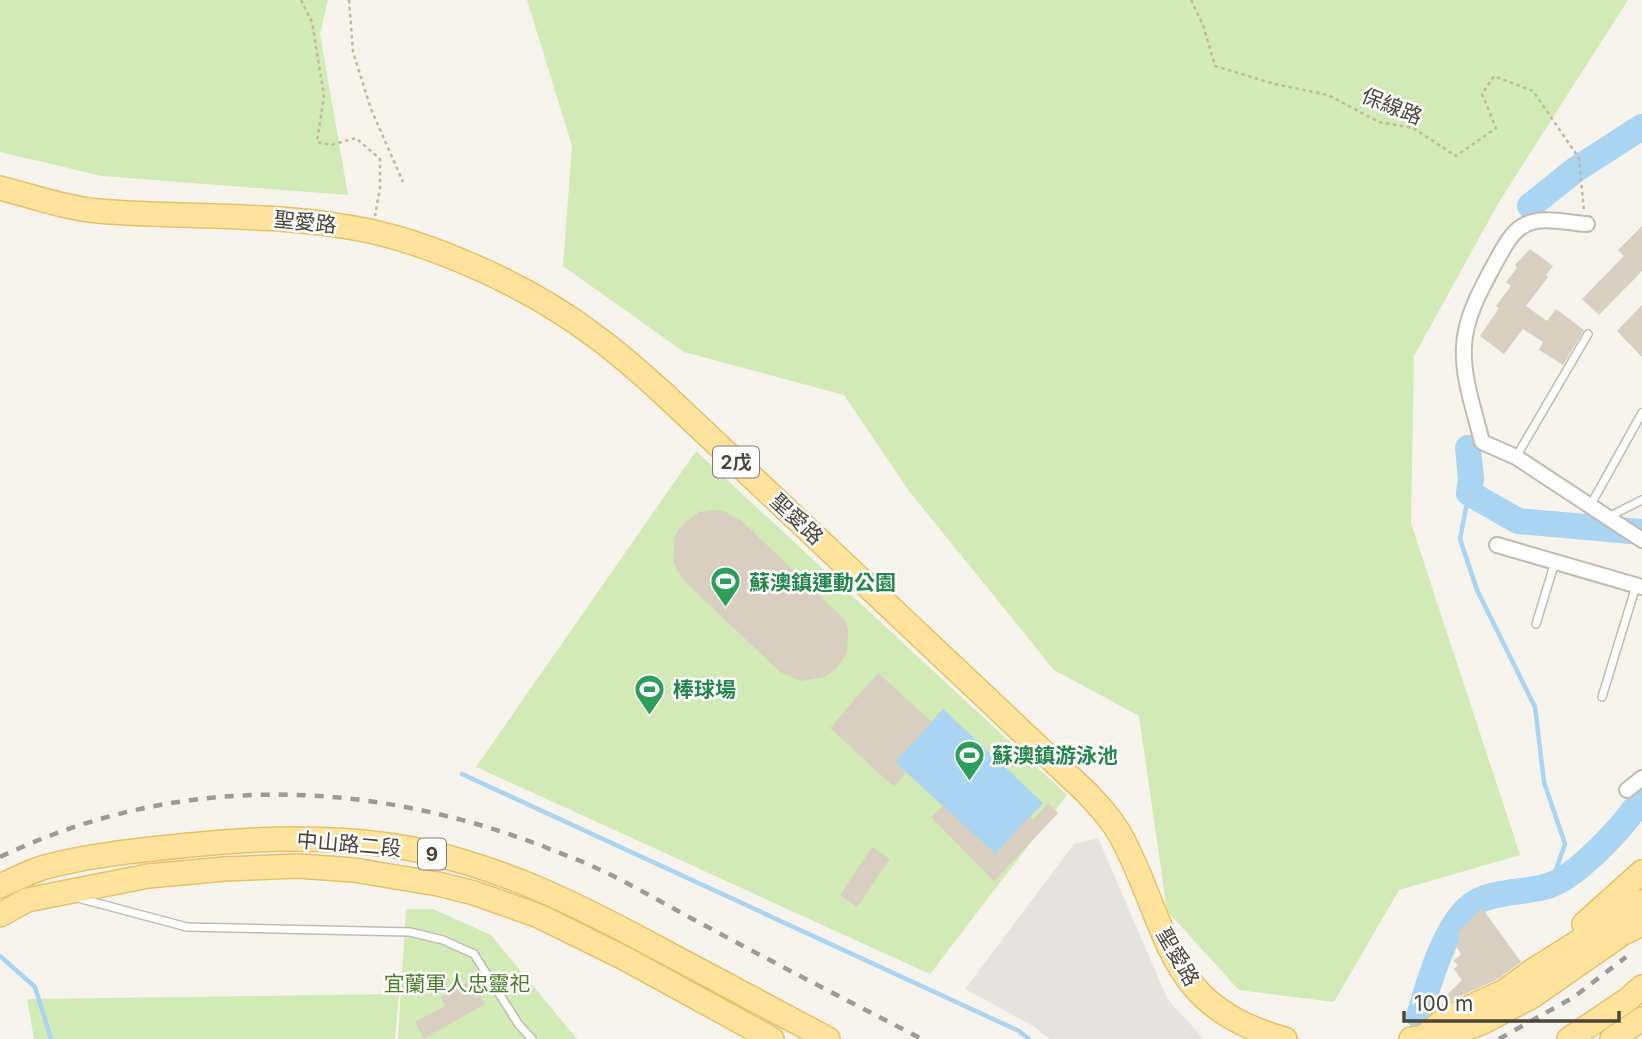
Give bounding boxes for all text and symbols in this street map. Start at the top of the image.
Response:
street label: 保線路 [1358,83,1426,129]
street label: 聖愛路 [272,206,338,238]
road number: 2戊 [713,446,759,477]
street label: 聖愛路 [765,488,829,550]
sports icon: 蘇澳鎮運動公園 [709,565,743,609]
place label: 蘇澳鎮運動公園 [749,570,896,595]
sports icon: 棒球場 [633,672,667,716]
place label: 棒球場 [673,677,736,702]
sports icon: 蘇澳鎮游泳池 [952,738,986,782]
place label: 蘇澳鎮游泳池 [992,743,1118,768]
street label: 中山路二段 [296,827,402,861]
road number: 9 [418,838,446,870]
street label: 聖愛路 [1151,923,1205,991]
park label: 宜蘭軍人忠靈祀 [384,971,531,996]
scale bar [1404,979,1619,1023]
text: 100 m [1414,991,1473,1016]

